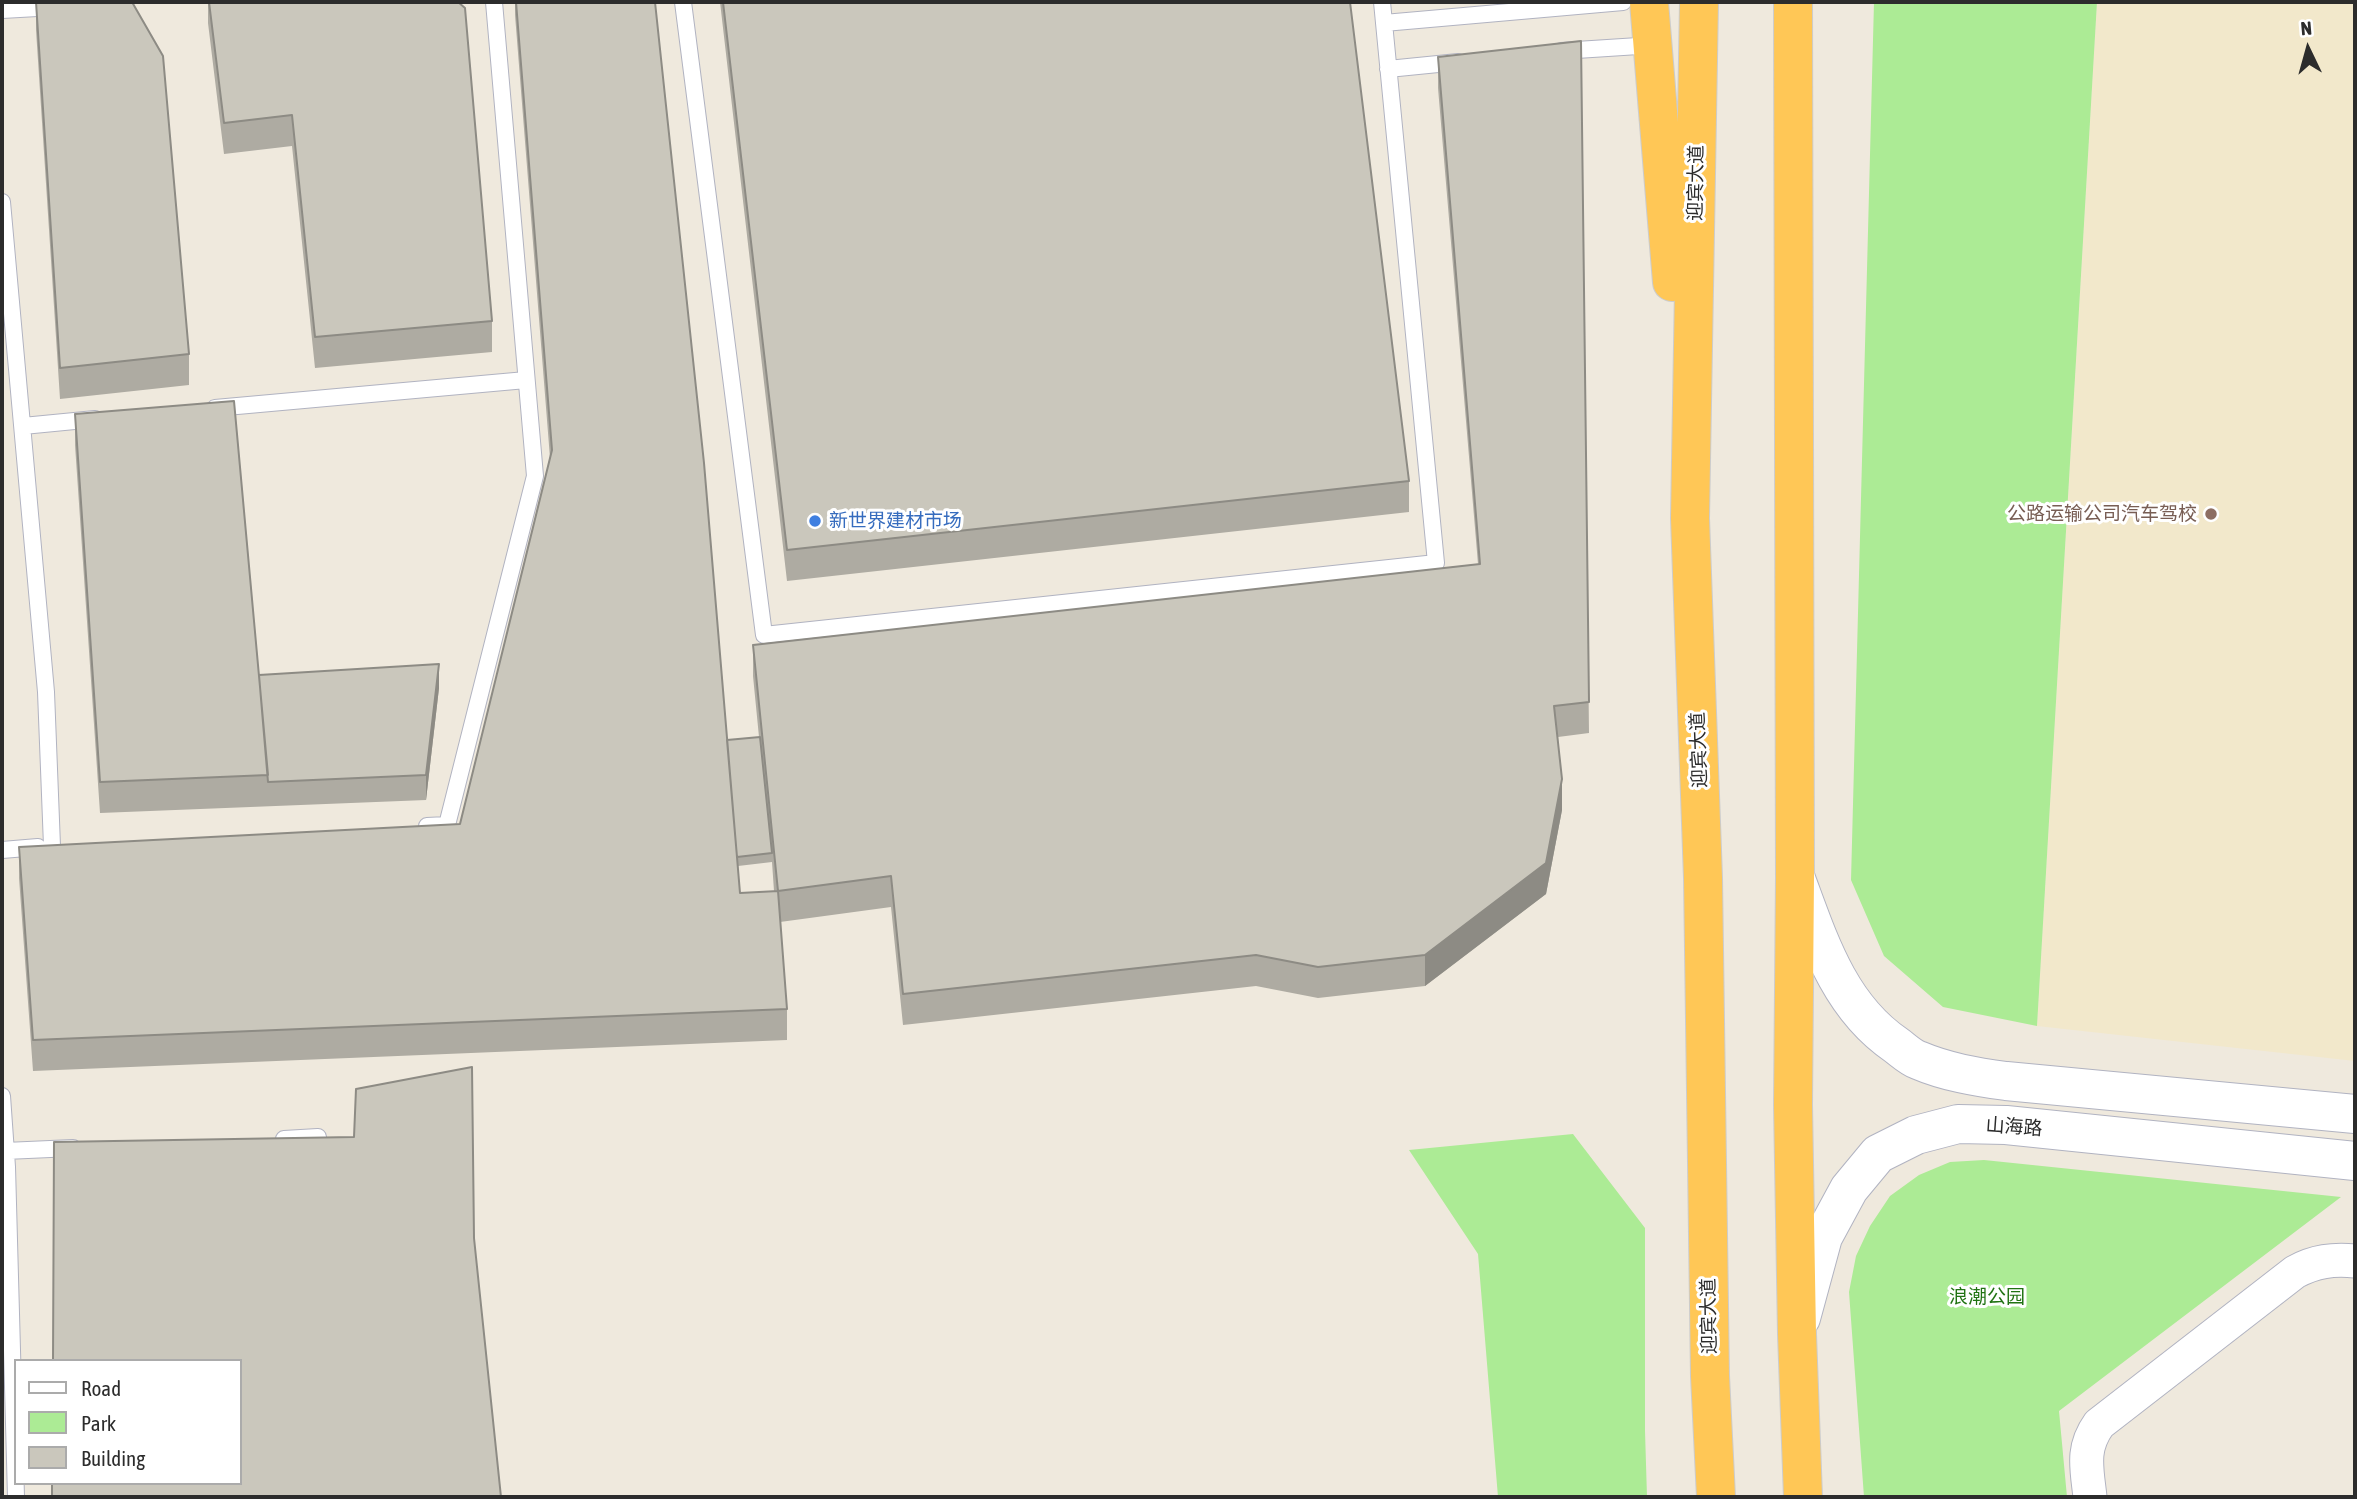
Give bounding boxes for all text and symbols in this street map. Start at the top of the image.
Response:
north arrow [2273,14,2343,84]
text: N [2300,17,2313,40]
street label: 迎宾大道 [1684,145,1708,221]
place label: 公路运输公司汽车驾校 [2007,503,2197,525]
marker: 公路运输公司汽车驾校 [2203,506,2219,522]
place label: 新世界建材市场 [829,510,962,532]
marker: 新世界建材市场 [807,513,823,529]
street label: 迎宾大道 [1686,712,1712,788]
street label: 山海路 [1985,1114,2043,1140]
street label: 迎宾大道 [1697,1278,1721,1354]
park label: 浪潮公园 [1949,1286,2025,1308]
legend [14,1359,242,1485]
text: Road [81,1376,121,1400]
text: Park [81,1411,116,1435]
text: Building [81,1446,145,1470]

